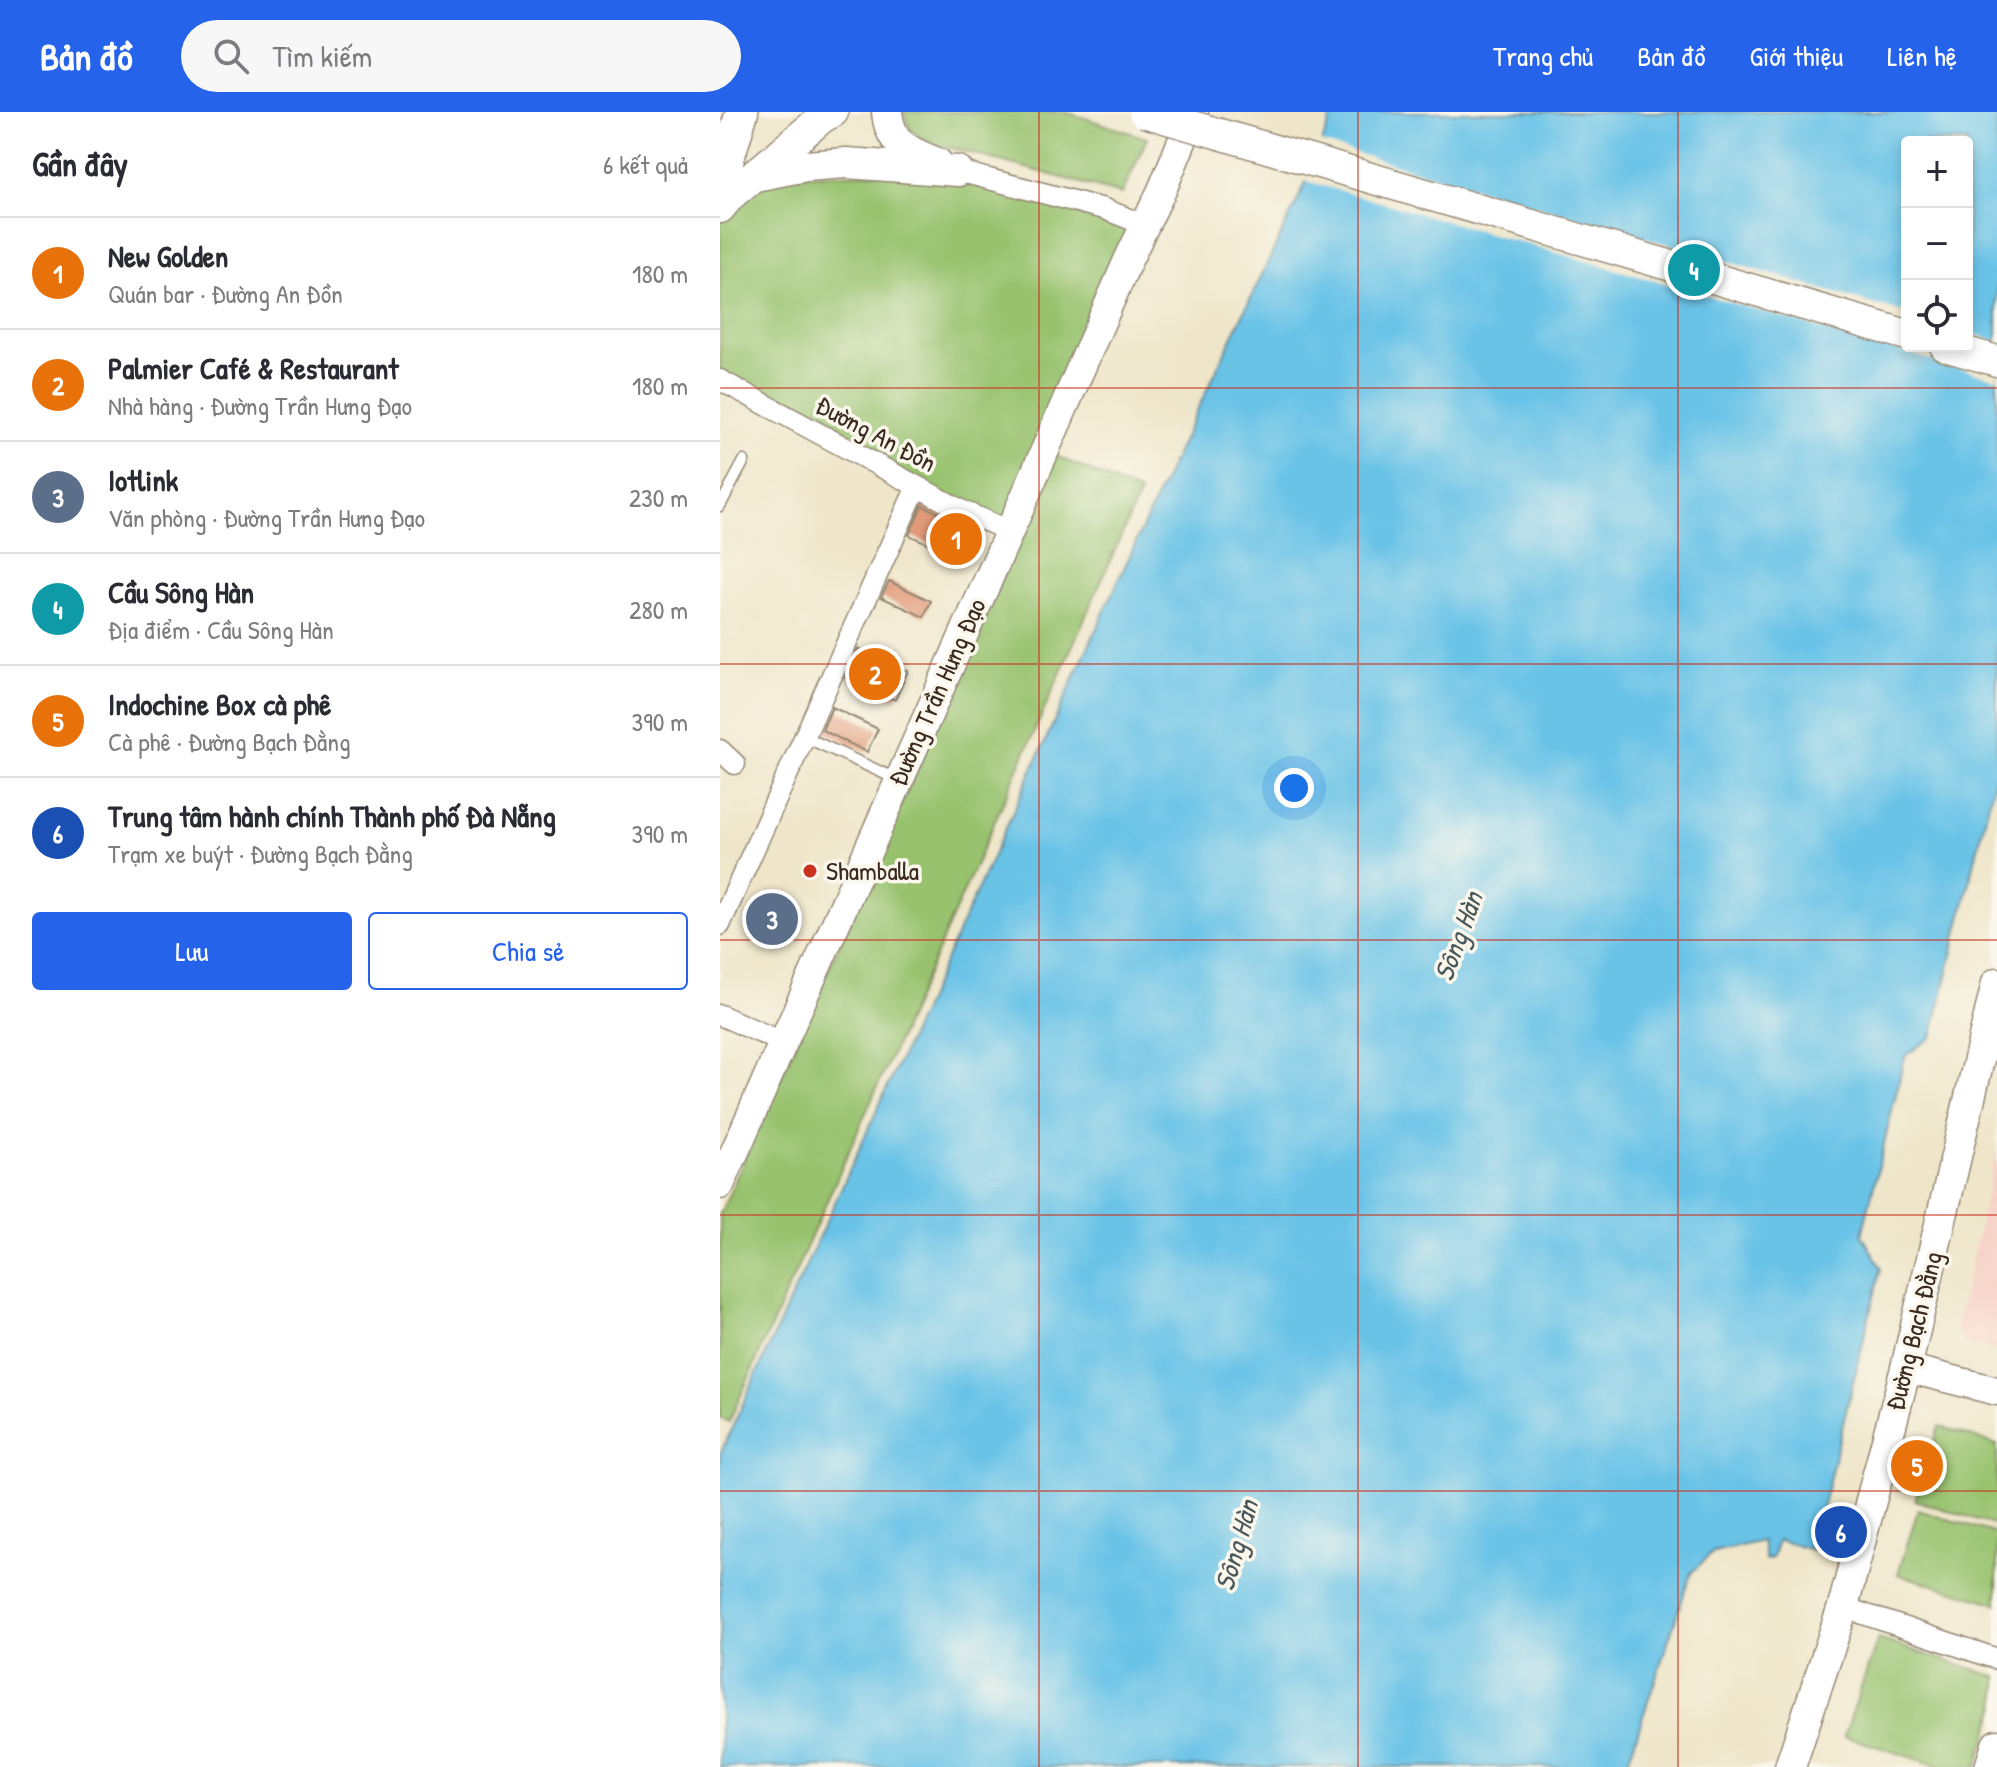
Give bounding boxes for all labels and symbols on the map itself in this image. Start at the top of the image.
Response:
pin: 4 [1668,240,1720,300]
street label: Đường An Đồn [810,387,942,480]
pin: 1 [930,509,982,569]
street label: Đường Trần Hưng Đạo [880,593,993,791]
pin: 2 [849,644,901,704]
your location [1274,768,1314,808]
place label: Shamballa [826,853,919,888]
marker: Shamballa [801,862,819,880]
water label: Sông Hàn [1424,884,1492,986]
pin: 3 [746,889,798,949]
street label: Đường Bạch Đằng [1877,1248,1950,1414]
pin: 5 [1891,1436,1943,1496]
water label: Sông Hàn [1205,1493,1268,1595]
pin: 6 [1815,1502,1867,1562]

